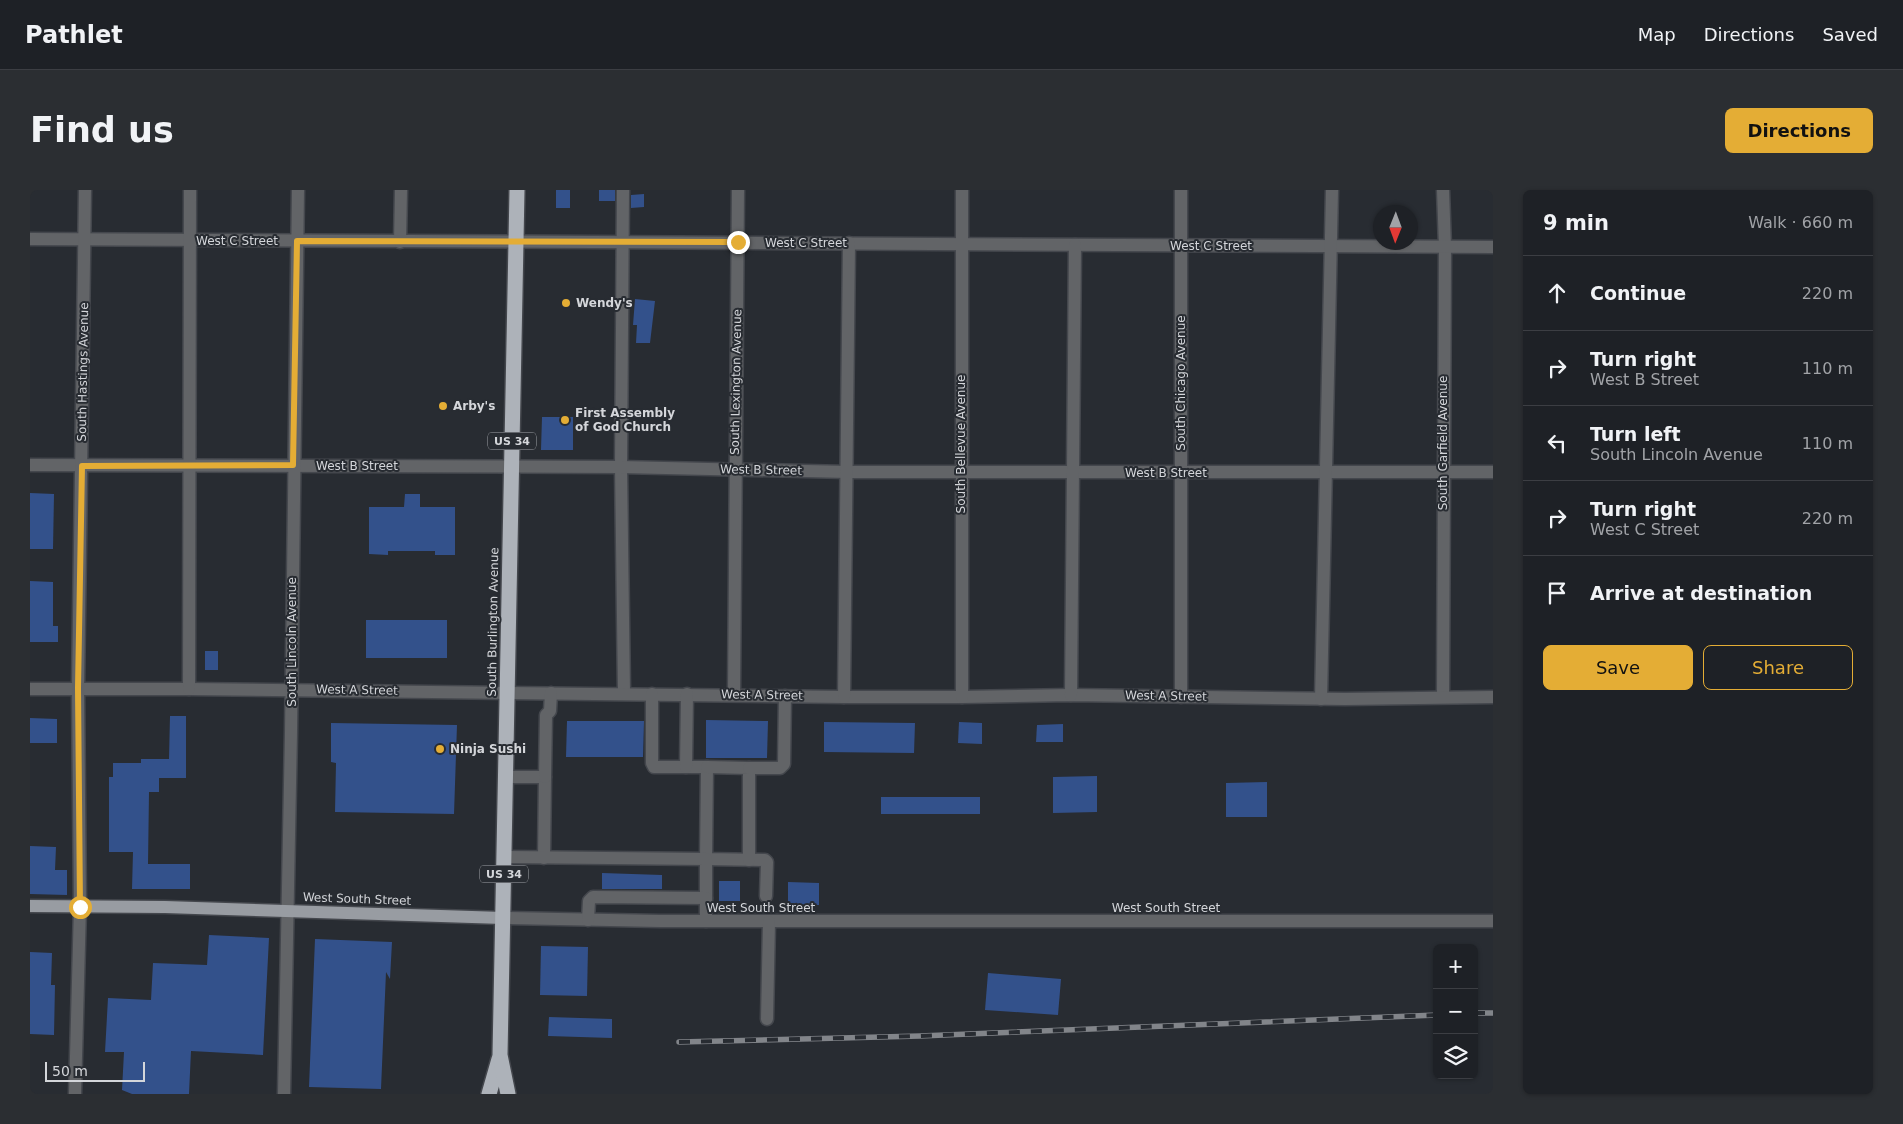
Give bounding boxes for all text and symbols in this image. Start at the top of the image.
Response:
text: Pathlet [25,21,123,49]
text: Map [1638,24,1676,45]
text: Directions [1704,24,1794,45]
text: Saved [1822,24,1878,45]
button: Directions [1725,108,1873,153]
text: Find us [30,110,174,150]
north arrow [1373,205,1418,250]
text: 9 min [1543,211,1609,235]
text: Walk · 660 m [1748,213,1853,232]
route end [727,231,750,254]
street label: West C Street [196,234,278,248]
street label: West C Street [765,236,847,250]
street label: West C Street [1170,239,1252,253]
icon: ahead [1543,279,1571,307]
text: Continue [1590,282,1686,304]
text: 220 m [1802,284,1853,303]
place label: Wendy's [576,296,633,310]
marker: Wendy's [560,297,572,309]
street label: South Hastings Avenue [75,302,91,442]
street label: South Lexington Avenue [728,309,744,455]
street label: South Chicago Avenue [1174,315,1188,451]
text: Turn right [1590,348,1696,370]
icon: right [1543,354,1571,382]
text: 110 m [1802,359,1853,378]
text: West B Street [1590,370,1699,389]
street label: South Bellevue Avenue [954,375,968,513]
street label: South Garfield Avenue [1436,376,1450,510]
place label: Arby's [453,399,495,413]
marker: Arby's [437,400,449,412]
place label: First Assembly of God Church [575,406,675,434]
marker: First Assembly of God Church [559,414,571,426]
text: Turn left [1590,423,1681,445]
icon: left [1543,429,1571,457]
road number: US 34 [488,432,536,450]
text: 110 m [1802,434,1853,453]
text: South Lincoln Avenue [1590,445,1763,464]
street label: West B Street [316,459,398,473]
street label: West B Street [720,462,802,478]
street label: West B Street [1125,466,1207,480]
text: Turn right [1590,498,1696,520]
icon: right [1543,504,1571,532]
text: 220 m [1802,509,1853,528]
text: West C Street [1590,520,1699,539]
street label: South Burlington Avenue [485,547,501,697]
street label: South Lincoln Avenue [285,577,299,707]
icon: arrive [1543,579,1571,607]
text: Arrive at destination [1590,582,1812,604]
button: Save [1543,645,1693,690]
button: Share [1703,645,1853,690]
street label: West A Street [316,682,398,698]
street label: West A Street [721,687,803,703]
street label: West A Street [1125,688,1207,704]
place label: Ninja Sushi [450,742,526,756]
marker: Ninja Sushi [434,743,446,755]
road number: US 34 [480,866,528,882]
street label: West South Street [303,890,412,908]
route start [69,896,92,919]
street label: West South Street [707,901,816,915]
street label: West South Street [1112,901,1221,915]
map controls [1433,944,1478,1079]
button: + [1433,944,1478,989]
button: − [1433,989,1478,1034]
button: layers [1433,1034,1478,1079]
scale bar [45,1059,145,1082]
text: 50 m [52,1063,88,1079]

